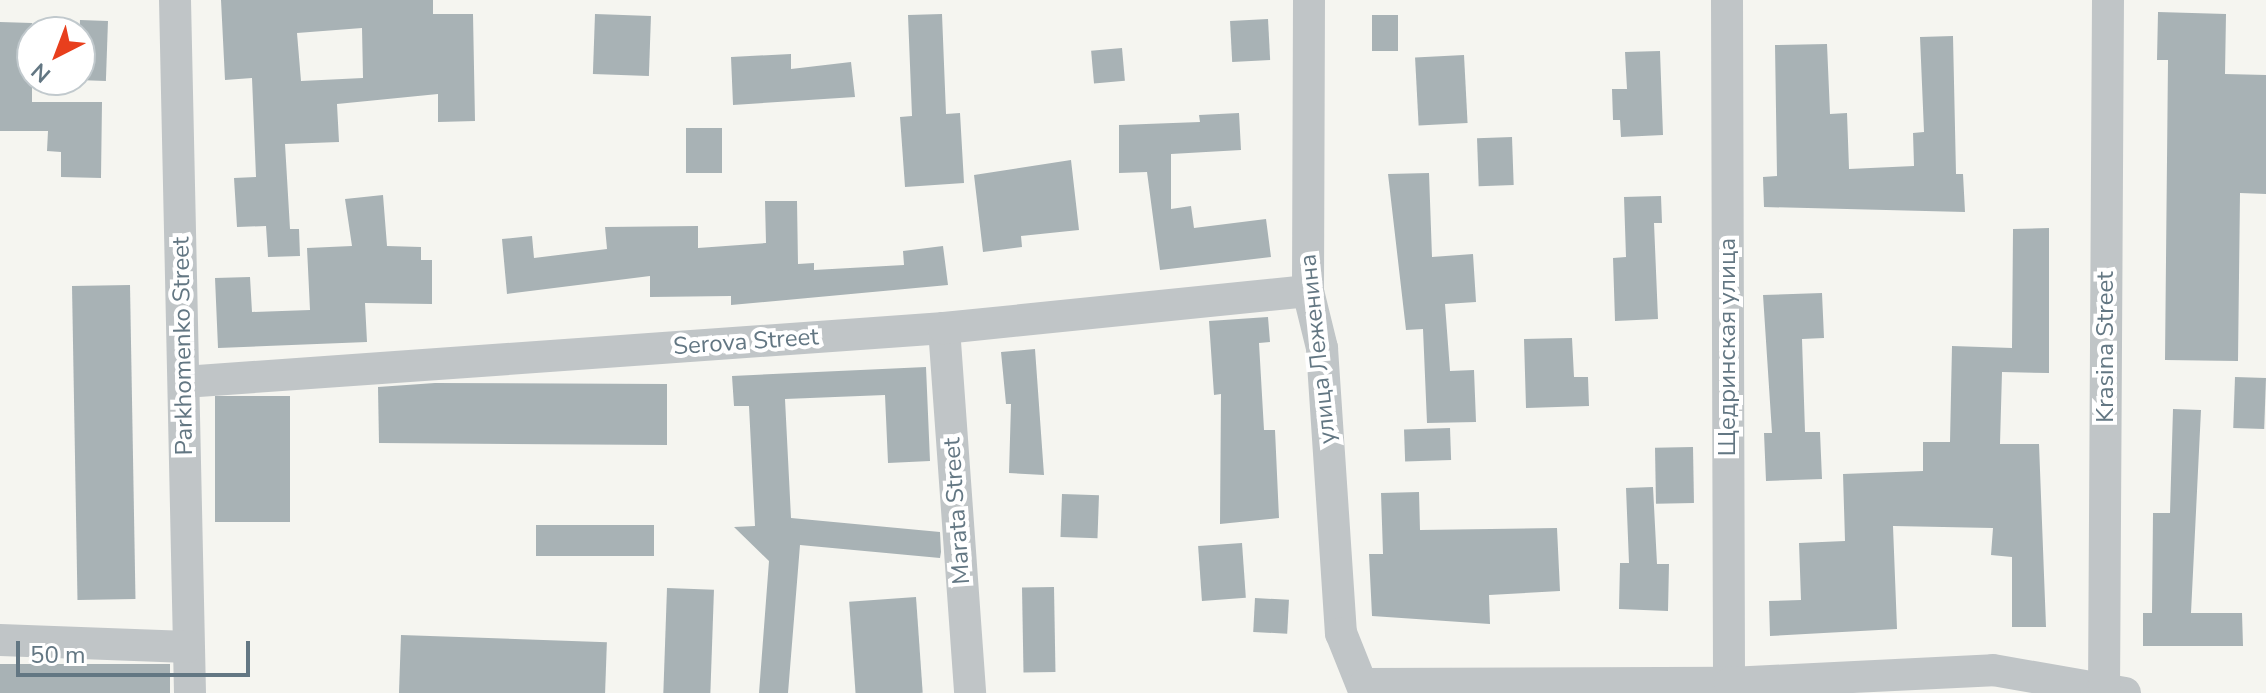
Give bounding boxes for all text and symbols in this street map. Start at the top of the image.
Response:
north arrow [16,16,96,96]
text: N [25,56,57,89]
street label: Parkhomenko Street [167,236,199,456]
street label: Щедринская улица [1714,238,1742,456]
street label: улица Леженина [1294,253,1342,445]
street label: Krasina Street [2092,271,2120,423]
street label: Serova Street [672,323,820,361]
street label: Marata Street [938,437,976,585]
scale bar [20,625,254,675]
text: 50 m [30,639,86,671]

